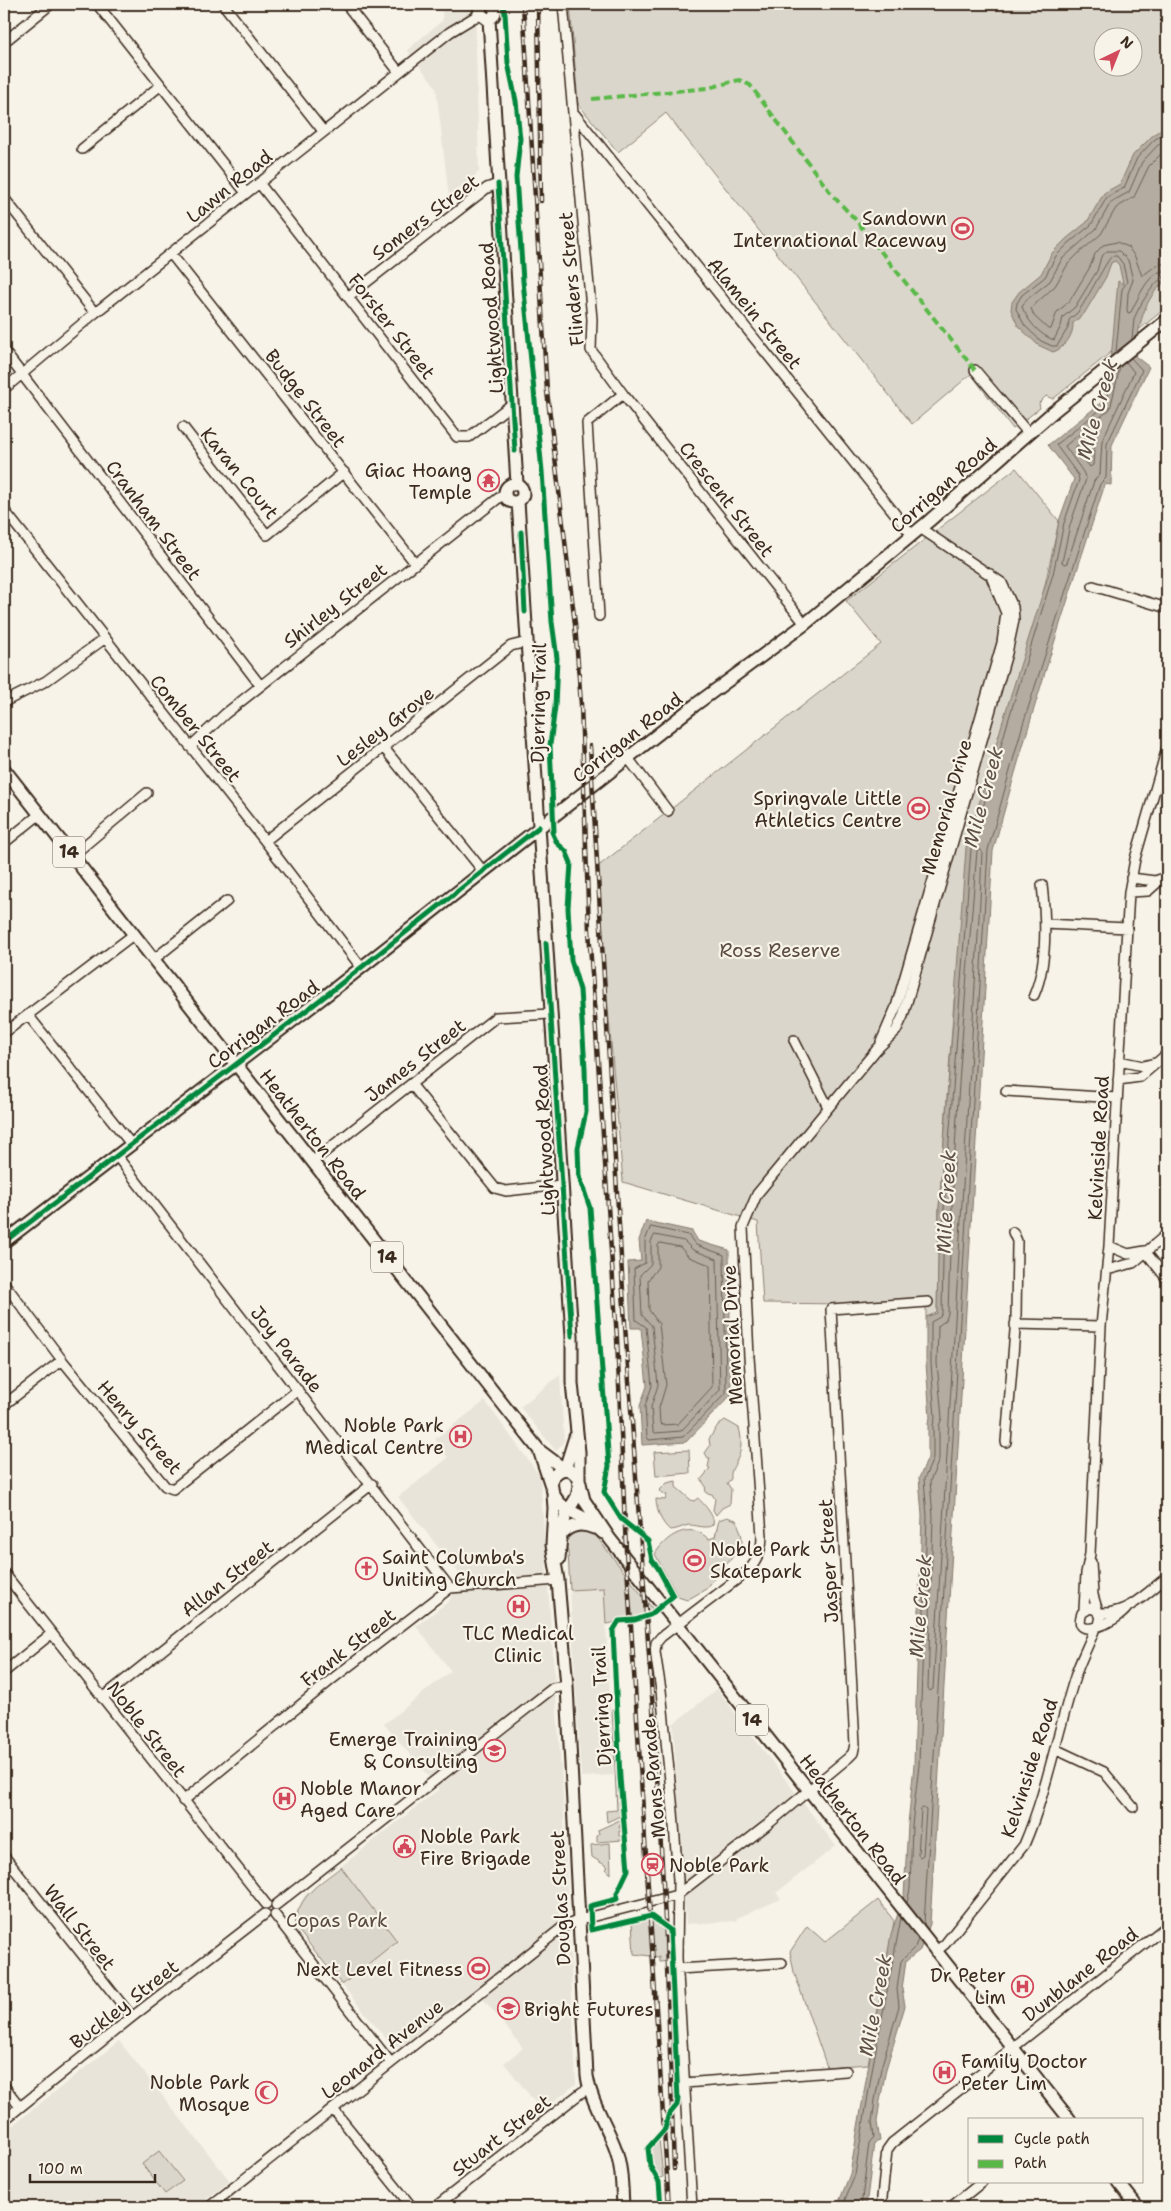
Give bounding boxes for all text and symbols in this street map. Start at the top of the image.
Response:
north arrow [1094,28,1144,78]
text: N [1117,32,1137,53]
street label: Lawn Road [181,144,278,229]
street label: Somers Street [367,169,484,266]
place label: Sandown International Raceway [733,206,947,253]
street label: Flinders Street [553,211,590,347]
sports icon: Sandown International Raceway [951,217,975,241]
street label: Lightwood Road [474,241,509,395]
street label: Alamein Street [702,252,807,374]
street label: Forster Street [342,268,441,384]
street label: Budge Street [259,344,352,453]
water label: Mile Creek [1070,355,1124,462]
street label: Karan Court [195,422,284,524]
street label: Corrigan Road [885,432,1002,539]
street label: Crescent Street [674,436,780,562]
street label: Cranham Street [100,455,207,585]
place label: Giac Hoang Temple [365,458,472,505]
temple icon: Giac Hoang Temple [476,469,500,493]
street label: Shirley Street [278,557,392,654]
street label: Djerring Trail [525,642,552,763]
street label: Comber Street [144,669,247,787]
street label: Lesley Grove [331,680,439,772]
street label: Corrigan Road [567,686,688,788]
street label: Memorial Drive [915,736,978,878]
water label: Mile Creek [957,743,1009,850]
place label: Springvale Little Athletics Centre [753,786,902,833]
sports icon: Springvale Little Athletics Centre [906,797,930,821]
road number: 14 [53,836,85,868]
park label: Ross Reserve [720,938,840,963]
street label: Corrigan Road [202,974,324,1075]
street label: James Street [360,1013,471,1108]
street label: Lightwood Road [528,1063,561,1217]
street label: Heatherton Road [254,1064,371,1205]
street label: Kelvinside Road [1082,1075,1115,1221]
water label: Mile Creek [930,1149,962,1254]
road number: 14 [371,1242,403,1272]
street label: Memorial Drive [716,1264,749,1406]
street label: Joy Parade [245,1301,328,1398]
street label: Henry Street [92,1375,188,1480]
place label: Noble Park Medical Centre [305,1413,444,1460]
hospital icon: Noble Park Medical Centre [448,1424,472,1448]
street label: Jasper Street [813,1498,844,1624]
street label: Allan Street [176,1534,279,1622]
place label: Noble Park Skatepark [710,1537,811,1584]
place label: Saint Columba's Uniting Church [382,1545,525,1592]
sports icon: Noble Park Skatepark [682,1548,706,1572]
water label: Mile Creek [903,1553,938,1659]
church icon: Saint Columba's Uniting Church [354,1556,378,1580]
hospital icon: TLC Medical Clinic [506,1595,530,1619]
street label: Frank Street [296,1602,401,1692]
place label: TLC Medical Clinic [462,1621,574,1668]
street label: Djerring Trail [586,1645,617,1767]
street label: Noble Street [101,1676,192,1783]
street label: Kelvinside Road [995,1695,1064,1841]
road number: 14 [736,1704,768,1736]
street label: Mons Parade [636,1717,671,1839]
place label: Emerge Training & Consulting [329,1727,478,1774]
school or university icon: Emerge Training & Consulting [482,1738,506,1762]
street label: Heatherton Road [794,1749,911,1890]
place label: Noble Manor Aged Care [300,1776,421,1823]
hospital icon: Noble Manor Aged Care [272,1787,296,1811]
place label: Noble Park Fire Brigade [420,1824,531,1871]
street label: Douglas Street [544,1830,577,1966]
public building icon: Noble Park Fire Brigade [392,1835,416,1859]
station icon: Noble Park [641,1853,665,1877]
place label: Noble Park [669,1853,770,1878]
street label: Wall Street [38,1879,121,1976]
park label: Copas Park [286,1908,388,1933]
street label: Dunblane Road [1017,1921,1143,2027]
water label: Mile Creek [852,1951,898,2058]
street label: Buckley Street [65,1954,184,2055]
place label: Next Level Fitness [296,1957,463,1982]
sports icon: Next Level Fitness [467,1957,491,1981]
place label: Dr Peter Lim [930,1963,1006,2010]
hospital icon: Dr Peter Lim [1010,1974,1034,1998]
street label: Leonard Avenue [316,1994,449,2105]
school or university icon: Bright Futures [496,1997,520,2021]
place label: Bright Futures [524,1997,654,2022]
place label: Family Doctor Peter Lim [961,2049,1088,2096]
hospital icon: Family Doctor Peter Lim [933,2060,957,2084]
place label: Noble Park Mosque [150,2070,250,2117]
mosque icon: Noble Park Mosque [254,2081,278,2105]
street label: Stuart Street [446,2089,556,2182]
legend [968,2118,1144,2184]
text: Cycle path [1014,2129,1090,2149]
scale bar [30,2151,155,2183]
text: Path [1014,2153,1047,2173]
text: 100 m [38,2159,83,2179]

